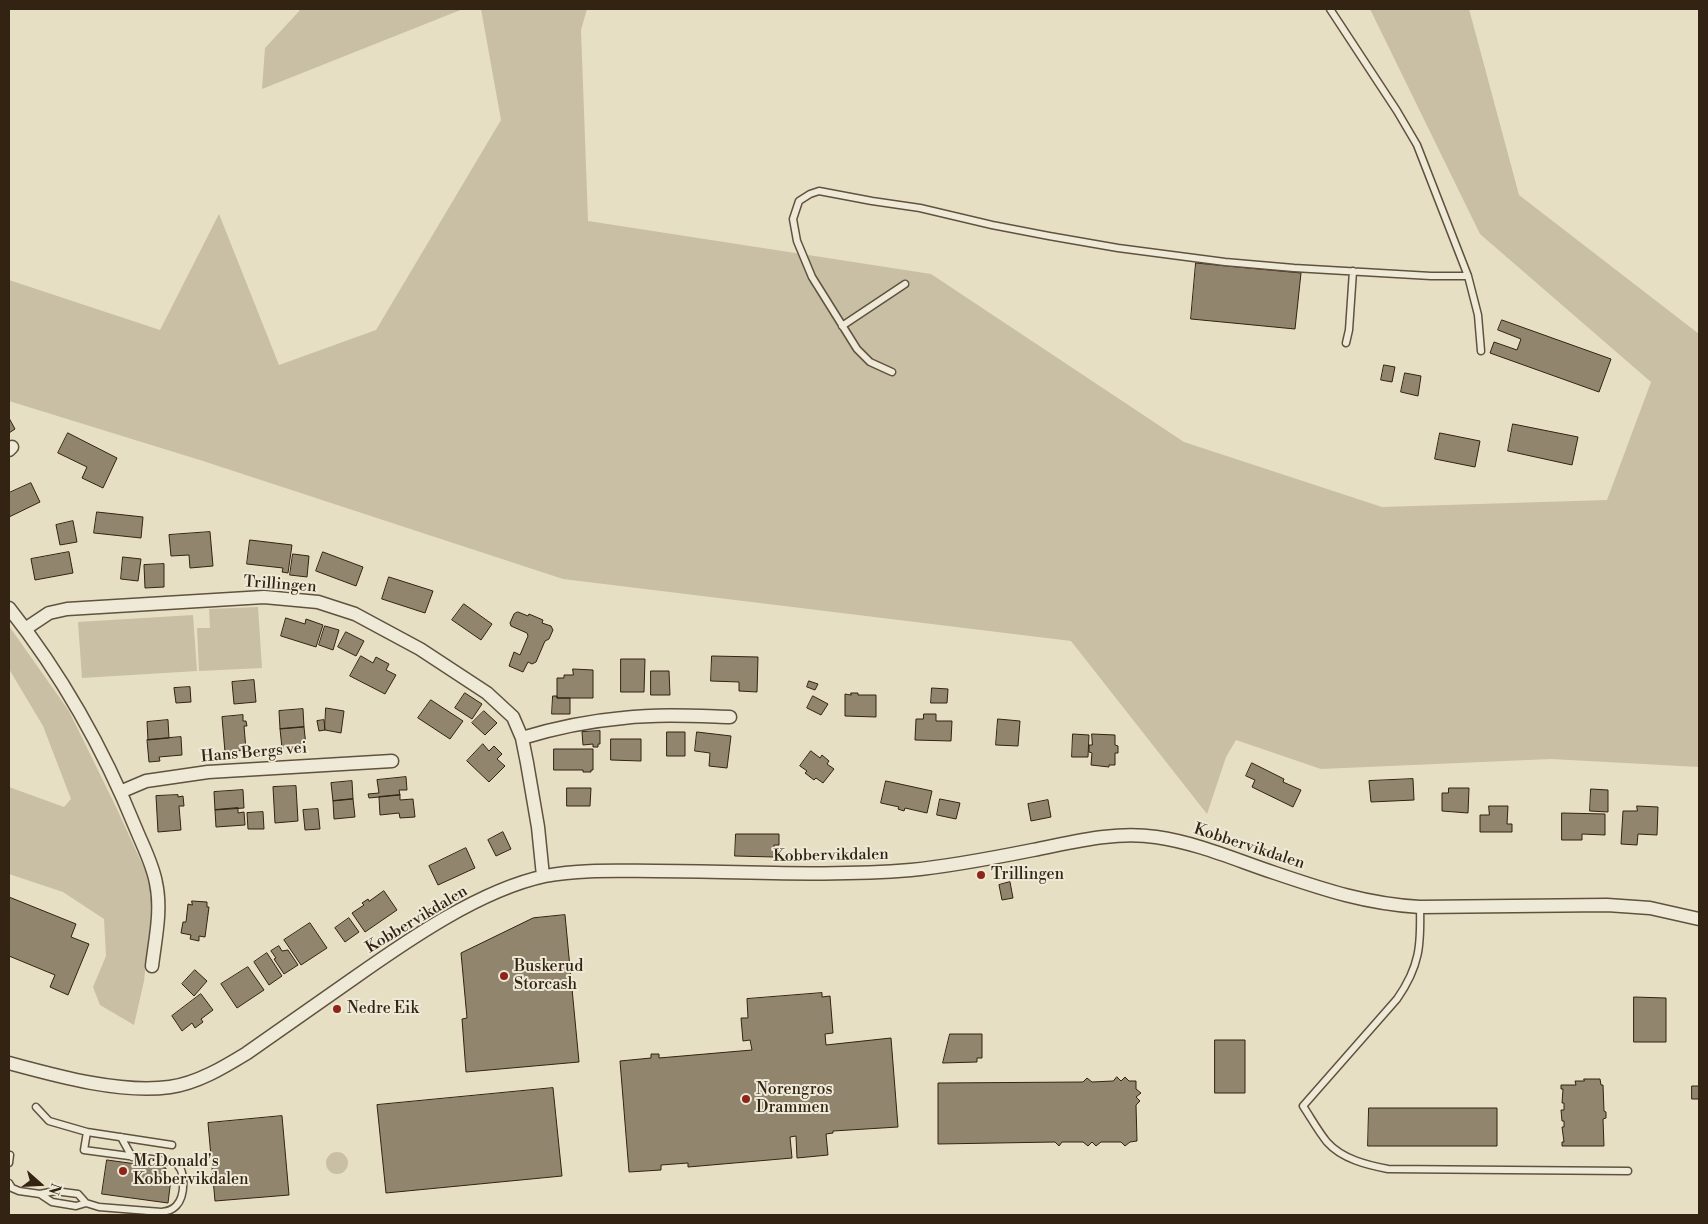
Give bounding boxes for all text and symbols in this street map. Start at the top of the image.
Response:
street label: Trillingen [243,573,317,597]
street label: Hans Bergs vei [200,739,308,767]
street label: Kobbervikdalen [1191,820,1307,874]
street label: Kobbervikdalen [773,845,889,867]
place label: Trillingen [991,865,1064,885]
marker: Trillingen [975,869,987,881]
street label: Kobbervikdalen [363,882,471,958]
place label: Buskerud Storcash [514,957,583,995]
marker: Buskerud Storcash [498,970,510,982]
place label: Nedre Eik [347,999,419,1019]
marker: Nedre Eik [331,1003,343,1015]
place label: Norengros Drammen [756,1080,832,1118]
marker: Norengros Drammen [740,1093,752,1105]
place label: McDonald's Kobbervikdalen [133,1152,249,1190]
north arrow [15,1159,65,1209]
marker: McDonald's Kobbervikdalen [117,1165,129,1177]
text: N [44,1181,64,1197]

